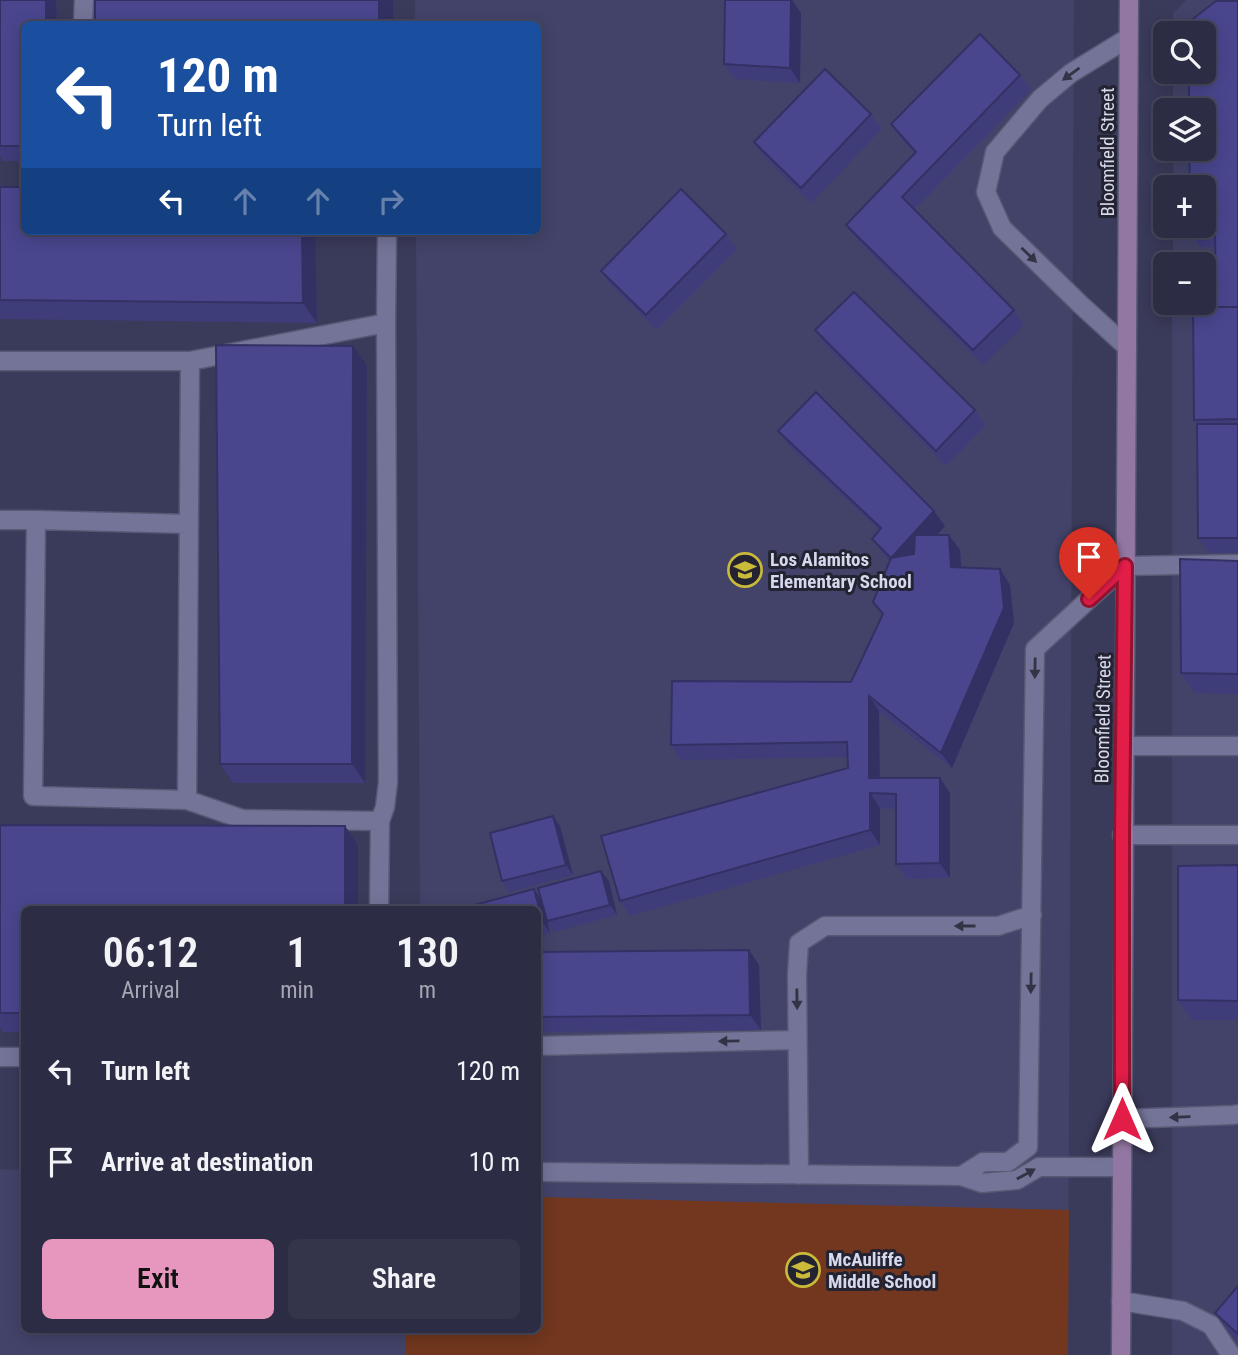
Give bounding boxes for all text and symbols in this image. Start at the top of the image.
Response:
map controls [1153,21,1216,315]
button: search [1153,21,1216,84]
text: 120 m [157,47,279,104]
icon: left [42,49,133,140]
one-way arrow [1062,67,1080,81]
street label: Bloomfield Street [1096,87,1119,217]
button: layers [1153,98,1216,161]
text: Turn left [157,106,262,144]
button: + [1153,175,1216,238]
icon: left [153,182,191,220]
icon: ahead [226,182,264,220]
icon: ahead [299,182,337,220]
icon: right [372,182,410,220]
one-way arrow [1020,246,1037,262]
button: − [1153,252,1216,315]
pin [1059,527,1119,599]
icon: arrive [1070,538,1108,576]
place label: Los Alamitos Elementary School [770,548,912,593]
school or university icon: Los Alamitos Elementary School [726,551,764,589]
street label: Bloomfield Street [1090,654,1116,784]
one-way arrow [1029,657,1041,679]
one-way arrow [954,920,976,932]
text: 06:12 [103,928,198,977]
text: 1 [287,928,308,977]
text: 130 [396,928,459,977]
one-way arrow [1025,972,1037,994]
text: Arrival [121,977,180,1004]
text: min [280,977,314,1004]
text: m [419,977,436,1004]
one-way arrow [791,988,803,1010]
one-way arrow [718,1036,740,1047]
icon: left [42,1052,80,1090]
text: Turn left [101,1056,190,1086]
text: 120 m [456,1056,520,1086]
position arrow [1085,1082,1159,1156]
one-way arrow [1169,1112,1191,1123]
icon: arrive [42,1143,80,1181]
text: Arrive at destination [101,1147,313,1177]
text: 10 m [469,1147,520,1177]
one-way arrow [1016,1168,1036,1180]
button: Exit [42,1239,274,1319]
button: Share [288,1239,520,1319]
place label: McAuliffe Middle School [828,1248,936,1293]
school or university icon: McAuliffe Middle School [784,1251,822,1289]

